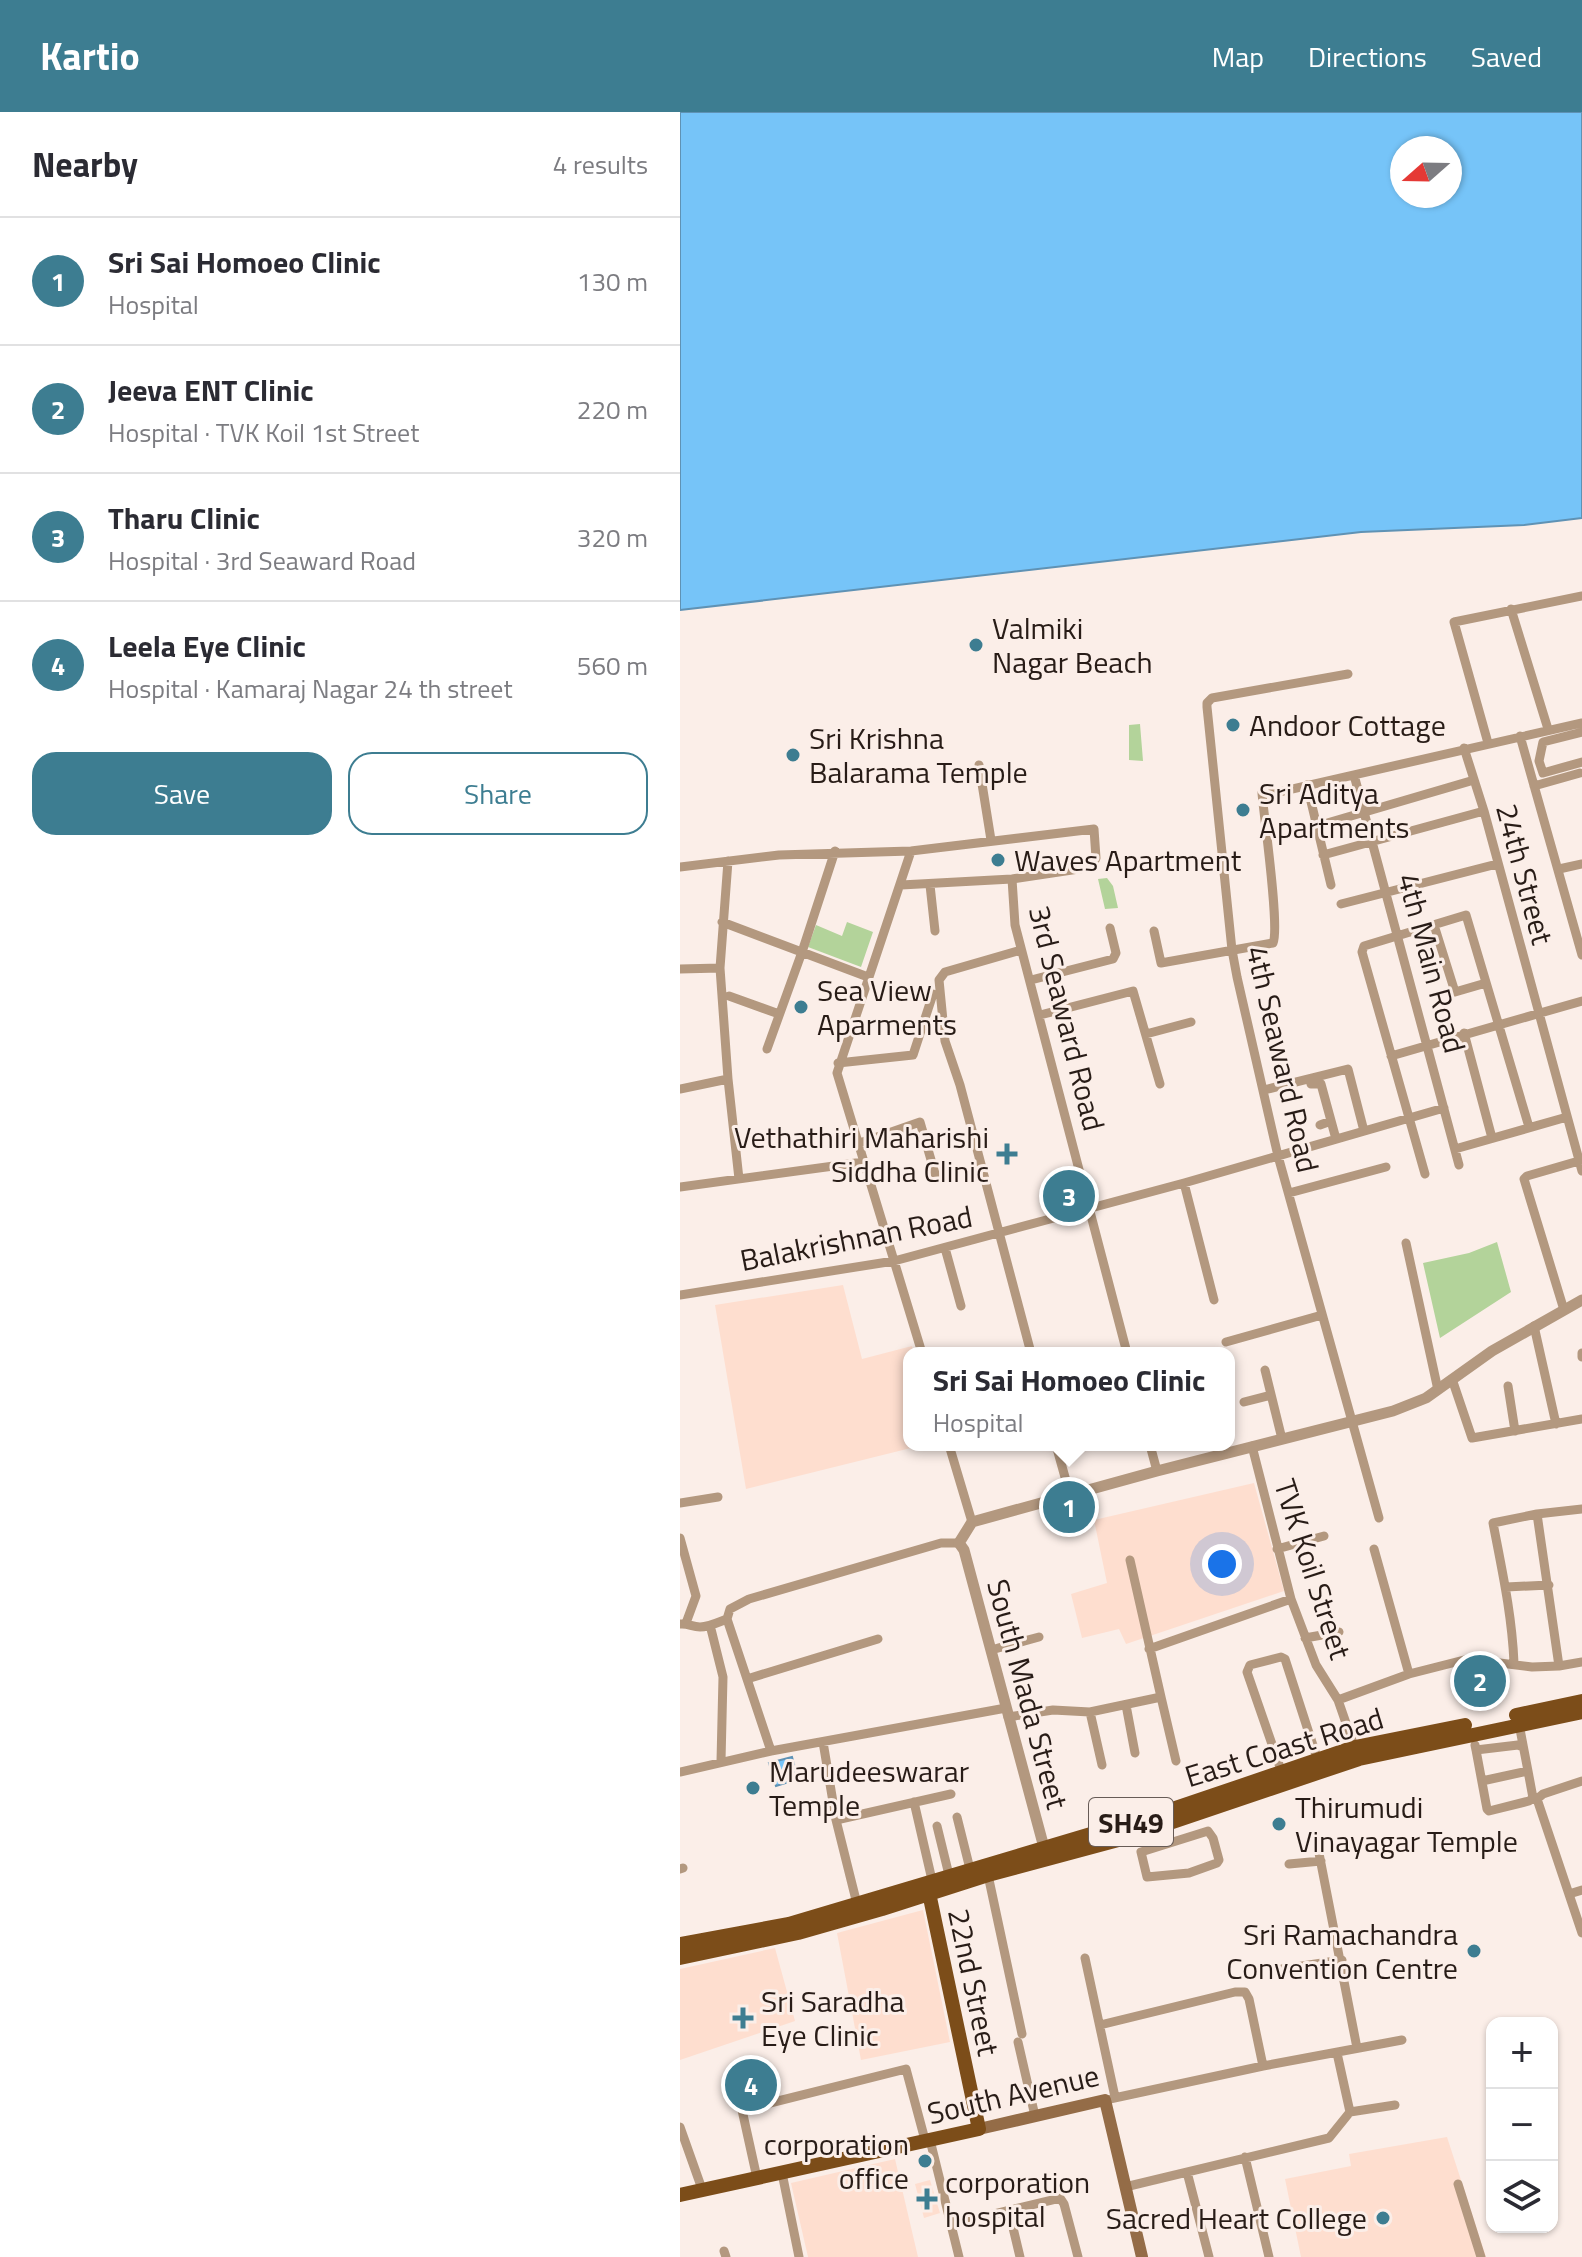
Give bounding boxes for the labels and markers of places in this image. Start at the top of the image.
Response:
place label: Valmiki Nagar Beach [992,605,1153,685]
marker: Valmiki Nagar Beach [967,636,985,654]
place label: Andoor Cottage [1249,702,1446,748]
place label: Sri Krishna Balarama Temple [809,715,1028,795]
marker: Andoor Cottage [1224,716,1242,734]
marker: Sri Krishna Balarama Temple [784,746,802,764]
place label: Sri Aditya Apartments [1259,770,1409,850]
marker: Sri Aditya Apartments [1234,801,1252,819]
place label: Waves Apartment [1014,837,1242,883]
marker: Waves Apartment [989,851,1007,869]
place label: Sea View Aparments [817,967,957,1047]
marker: Sea View Aparments [792,998,810,1016]
place label: Vethathiri Maharishi Siddha Clinic [734,1114,989,1194]
marker: Vethathiri Maharishi Siddha Clinic [996,1143,1018,1165]
pin: 3 [1043,1166,1095,1226]
pin: 1 [1043,1477,1095,1537]
pin: 2 [1454,1651,1506,1711]
place label: Marudeeswarar Temple [769,1748,969,1828]
marker: Marudeeswarar Temple [744,1779,762,1797]
place label: Thirumudi Vinayagar Temple [1295,1784,1518,1864]
marker: Thirumudi Vinayagar Temple [1270,1815,1288,1833]
place label: Sri Ramachandra Convention Centre [1226,1911,1458,1991]
marker: Sri Ramachandra Convention Centre [1465,1942,1483,1960]
place label: Sri Saradha Eye Clinic [761,1978,905,2058]
marker: Sri Saradha Eye Clinic [732,2007,754,2029]
pin: 4 [725,2055,777,2115]
place label: corporation office [764,2121,909,2201]
marker: corporation office [916,2152,934,2170]
place label: corporation hospital [945,2159,1090,2239]
marker: corporation hospital [916,2188,938,2210]
place label: Sacred Heart College [1106,2195,1367,2241]
marker: Sacred Heart College [1374,2209,1392,2227]

